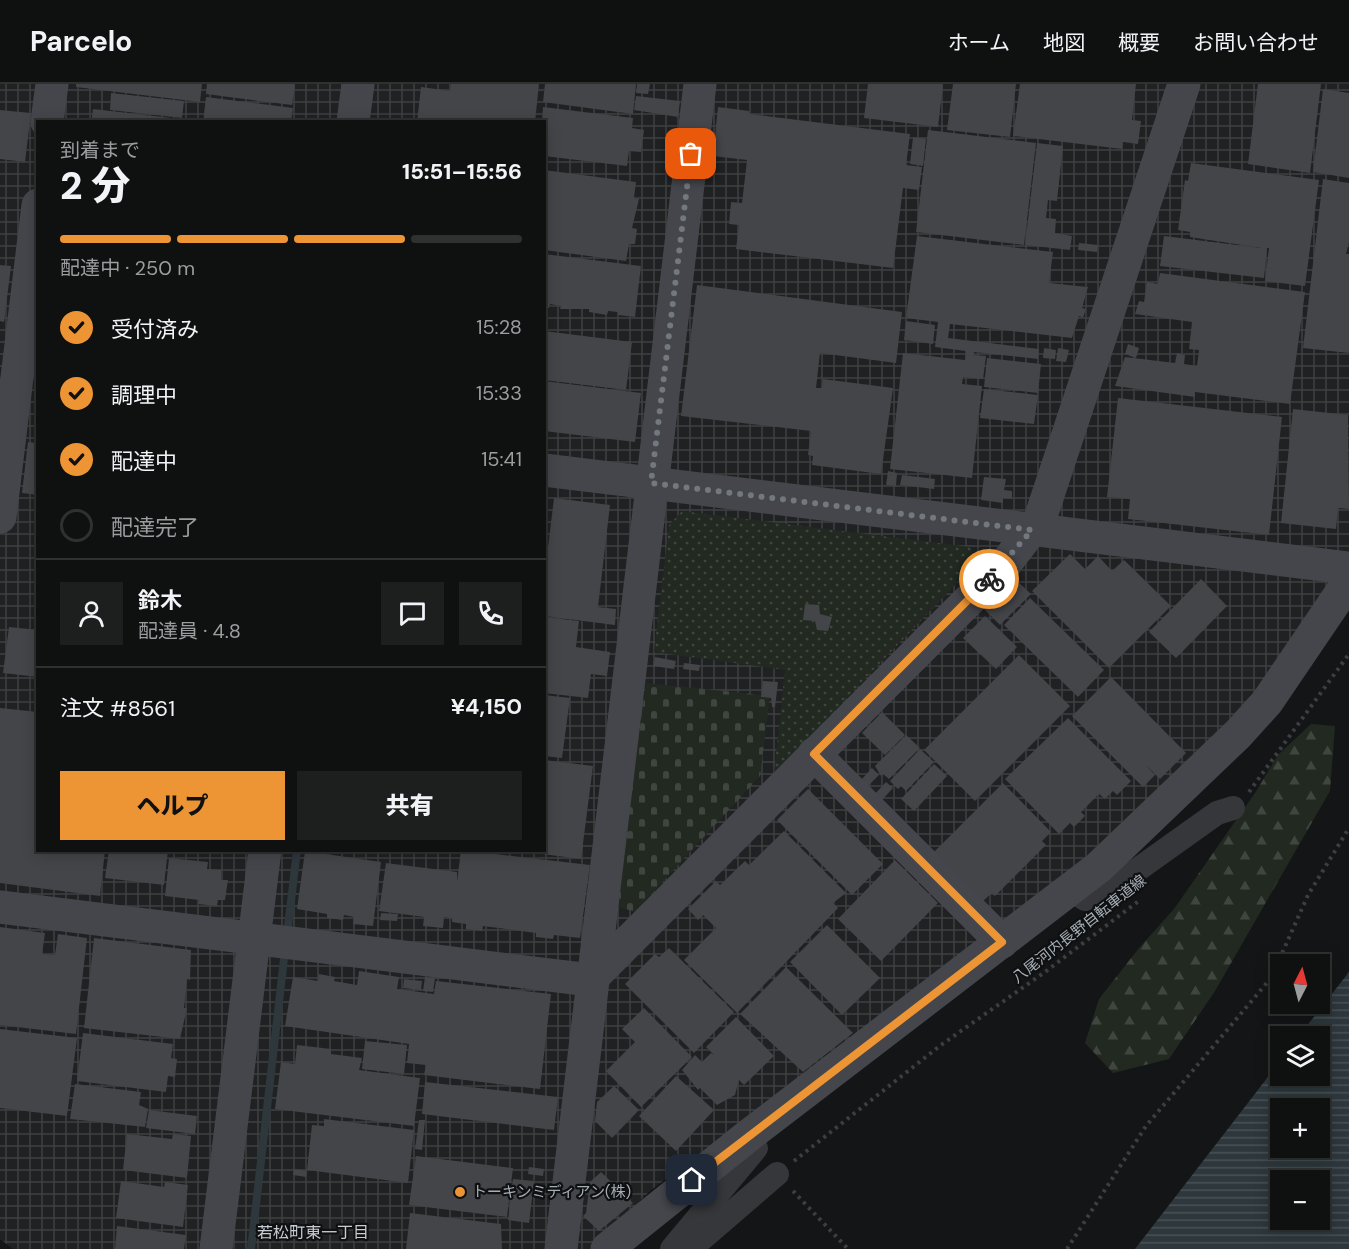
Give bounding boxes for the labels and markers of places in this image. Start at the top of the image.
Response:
pin [665,128,716,179]
pin [666,1154,717,1205]
place label: トーキンミディアン(株) [472,1182,631,1202]
marker: トーキンミディアン(株) [453,1185,467,1199]

